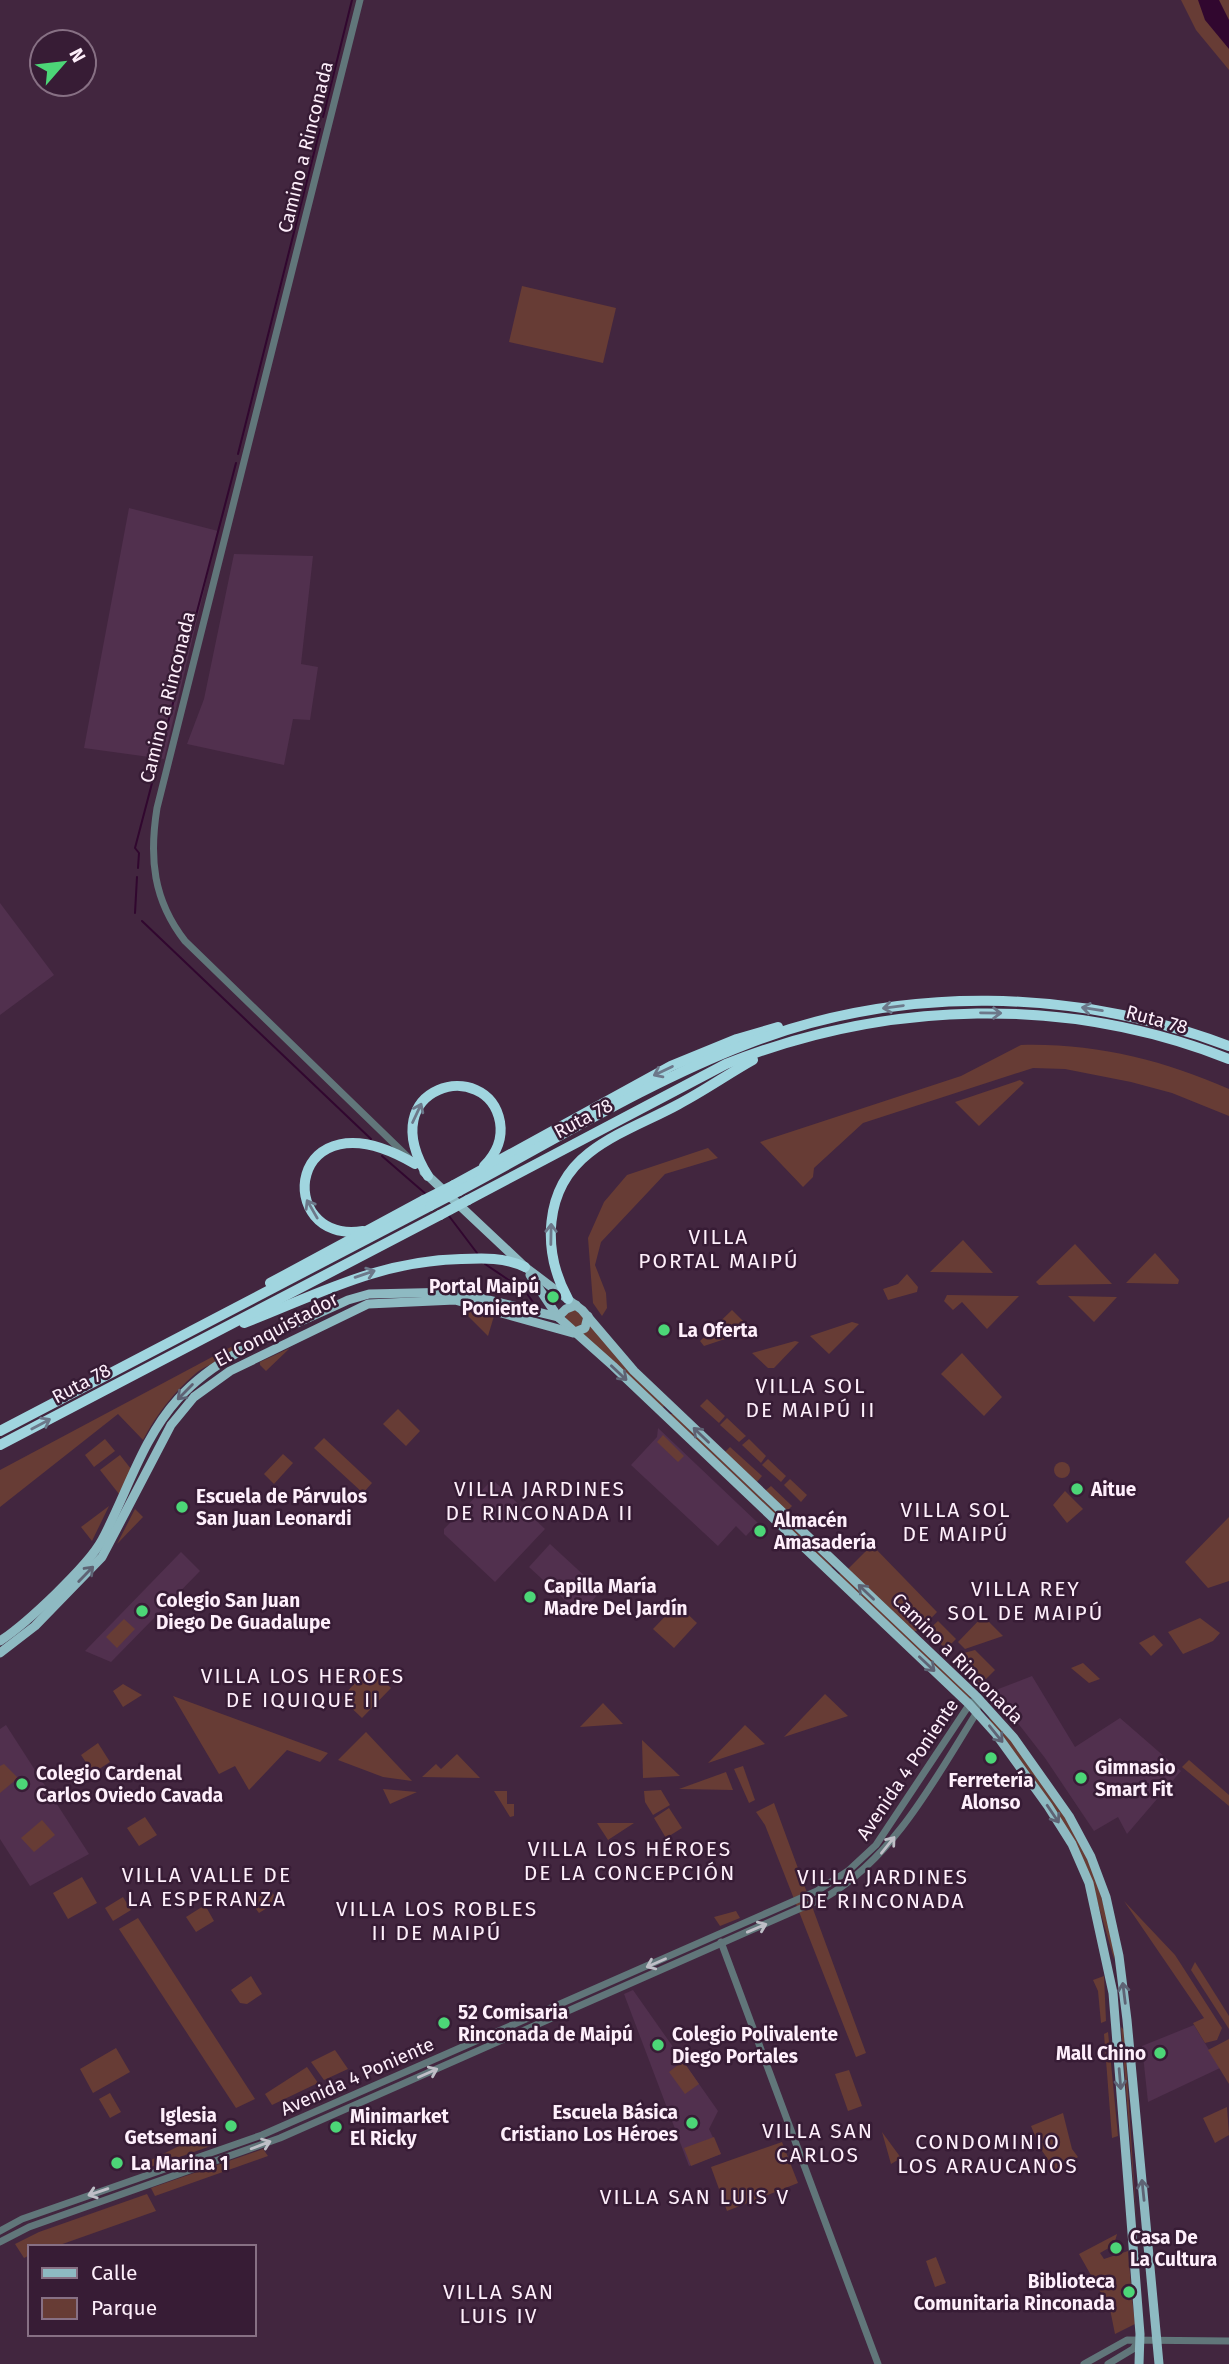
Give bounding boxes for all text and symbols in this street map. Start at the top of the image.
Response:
north arrow [28,28,98,98]
text: N [64,44,91,66]
street label: Camino a Rinconada [273,59,338,235]
street label: Camino a Rinconada [135,609,200,785]
street label: Ruta 78 [1123,1000,1190,1039]
one-way arrow [882,1001,905,1014]
one-way arrow [1081,1002,1104,1015]
one-way arrow [979,1006,1002,1019]
one-way arrow [653,1064,674,1078]
street label: Ruta 78 [550,1093,617,1143]
one-way arrow [411,1103,424,1124]
one-way arrow [305,1200,319,1220]
one-way arrow [544,1223,558,1246]
district label: VILLA PORTAL MAIPÚ [638,1224,800,1274]
one-way arrow [353,1267,375,1279]
place label: Portal Maipú Poniente [429,1275,539,1320]
street label: El Conquistador [211,1287,343,1372]
marker: Portal Maipú Poniente [545,1289,561,1305]
place label: La Oferta [678,1319,758,1342]
marker: La Oferta [656,1322,672,1338]
street label: Ruta 78 [48,1358,115,1408]
one-way arrow [611,1364,628,1381]
district label: VILLA SOL DE MAIPÚ II [746,1373,876,1423]
one-way arrow [177,1384,194,1401]
one-way arrow [30,1417,51,1430]
one-way arrow [693,1426,710,1443]
district label: VILLA JARDINES DE RINCONADA II [445,1476,635,1526]
place label: Aitue [1090,1478,1136,1501]
marker: Aitue [1069,1481,1085,1497]
place label: Escuela de Párvulos San Juan Leonardi [196,1485,367,1530]
district label: VILLA SOL DE MAIPÚ [901,1497,1011,1547]
marker: Escuela de Párvulos San Juan Leonardi [174,1499,190,1515]
place label: Almacén Amasadería [773,1509,876,1554]
marker: Almacén Amasadería [752,1523,768,1539]
one-way arrow [78,1566,95,1583]
place label: Capilla María Madre Del Jardín [544,1575,687,1620]
district label: VILLA REY SOL DE MAIPÚ [948,1576,1105,1626]
one-way arrow [857,1583,874,1600]
street label: Camino a Rinconada [887,1588,1028,1729]
place label: Colegio San Juan Diego De Guadalupe [156,1589,331,1634]
marker: Capilla María Madre Del Jardín [522,1589,538,1605]
marker: Colegio San Juan Diego De Guadalupe [134,1603,150,1619]
one-way arrow [918,1655,935,1672]
district label: VILLA LOS HEROES DE IQUIQUE II [201,1663,405,1713]
street label: Avenida 4 Poniente [852,1694,963,1844]
one-way arrow [988,1725,1003,1743]
marker: Ferretería Alonso [983,1750,999,1766]
place label: Gimnasio Smart Fit [1095,1756,1175,1801]
place label: Colegio Cardenal Carlos Oviedo Cavada [36,1762,223,1807]
place label: Ferretería Alonso [948,1769,1034,1814]
marker: Gimnasio Smart Fit [1073,1770,1089,1786]
marker: Colegio Cardenal Carlos Oviedo Cavada [14,1776,30,1792]
one-way arrow [1046,1804,1060,1823]
district label: VILLA LOS HÉROES DE LA CONCEPCIÓN [524,1836,736,1886]
one-way arrow [880,1836,896,1854]
district label: VILLA VALLE DE LA ESPERANZA [122,1862,292,1912]
district label: VILLA JARDINES DE RINCONADA [797,1864,969,1914]
district label: VILLA LOS ROBLES II DE MAIPÚ [336,1896,538,1946]
one-way arrow [746,1921,768,1934]
one-way arrow [646,1957,667,1970]
one-way arrow [1118,1983,1131,2005]
place label: 52 Comisaria Rinconada de Maipú [458,2001,633,2046]
marker: 52 Comisaria Rinconada de Maipú [436,2015,452,2031]
place label: Colegio Polivalente Diego Portales [672,2023,838,2068]
street label: Avenida 4 Poniente [277,2032,437,2121]
marker: Colegio Polivalente Diego Portales [650,2037,666,2053]
place label: Mall Chino [1056,2042,1146,2065]
marker: Mall Chino [1152,2045,1168,2061]
one-way arrow [417,2066,438,2079]
one-way arrow [1114,2067,1127,2090]
place label: Escuela Básica Cristiano Los Héroes [500,2101,678,2146]
place label: Iglesia Getsemani [124,2104,217,2149]
place label: Minimarket El Ricky [350,2105,449,2150]
marker: Escuela Básica Cristiano Los Héroes [684,2115,700,2131]
marker: Iglesia Getsemani [223,2118,239,2134]
district label: VILLA SAN CARLOS [762,2118,874,2168]
marker: Minimarket El Ricky [328,2119,344,2135]
district label: CONDOMINIO LOS ARAUCANOS [897,2129,1079,2179]
one-way arrow [250,2138,272,2151]
place label: La Marina 1 [131,2152,229,2175]
marker: La Marina 1 [109,2155,125,2171]
one-way arrow [1137,2179,1150,2202]
district label: VILLA SAN LUIS V [600,2184,790,2210]
one-way arrow [88,2187,110,2199]
place label: Casa De La Cultura [1130,2226,1217,2271]
marker: Casa De La Cultura [1108,2240,1124,2256]
legend [28,2245,256,2336]
text: Calle [91,2260,137,2286]
place label: Biblioteca Comunitaria Rinconada [914,2270,1115,2315]
district label: VILLA SAN LUIS IV [443,2279,555,2329]
marker: Biblioteca Comunitaria Rinconada [1121,2284,1137,2300]
text: Parque [91,2295,157,2321]

